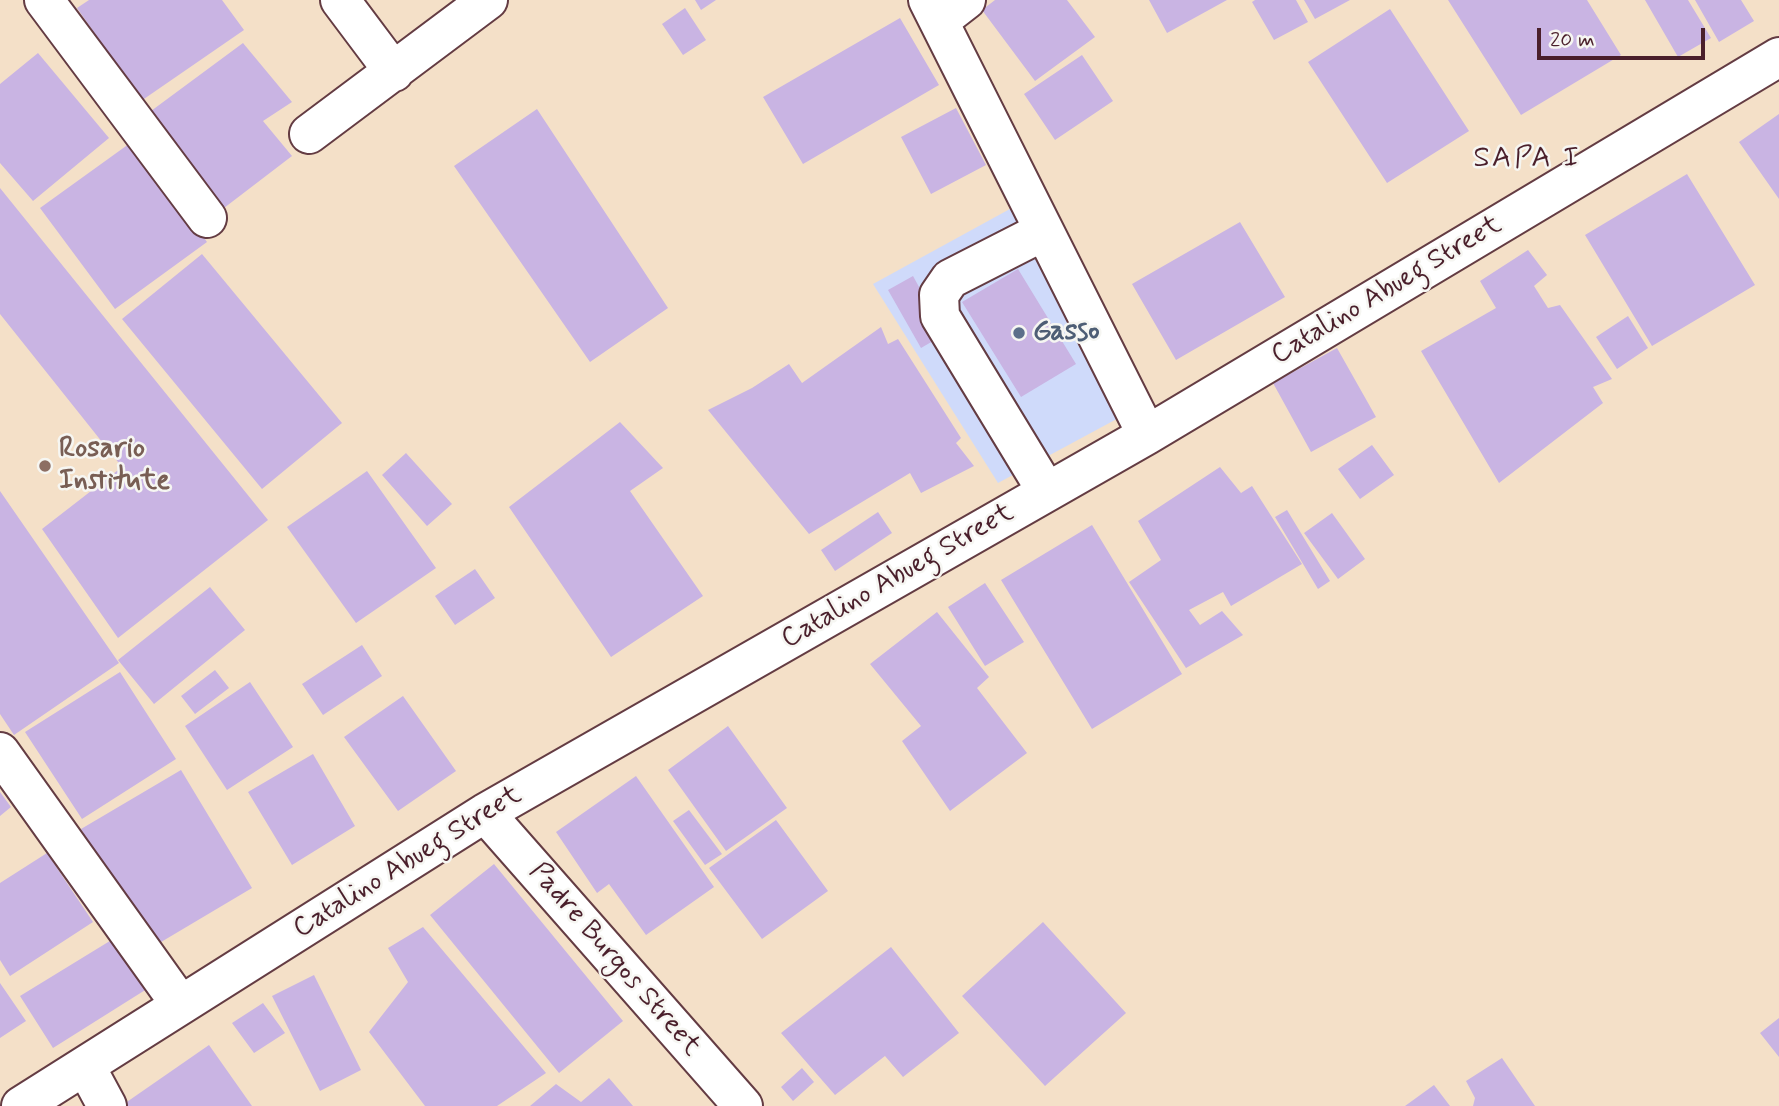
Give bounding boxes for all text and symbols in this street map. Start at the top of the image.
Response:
scale bar [1541,14,1709,58]
text: 20 m [1550,26,1595,54]
district label: SAPA I [1475,142,1579,178]
street label: Catalino Abueg Street [1266,209,1508,373]
place label: Gasso [1033,316,1100,350]
marker: Gasso [1011,325,1027,341]
place label: Rosario Institute [59,433,170,499]
marker: Rosario Institute [37,458,53,474]
street label: Catalino Abueg Street [776,497,1020,657]
street label: Catalino Abueg Street [288,779,528,947]
street label: Padre Burgos Street [521,856,707,1064]

